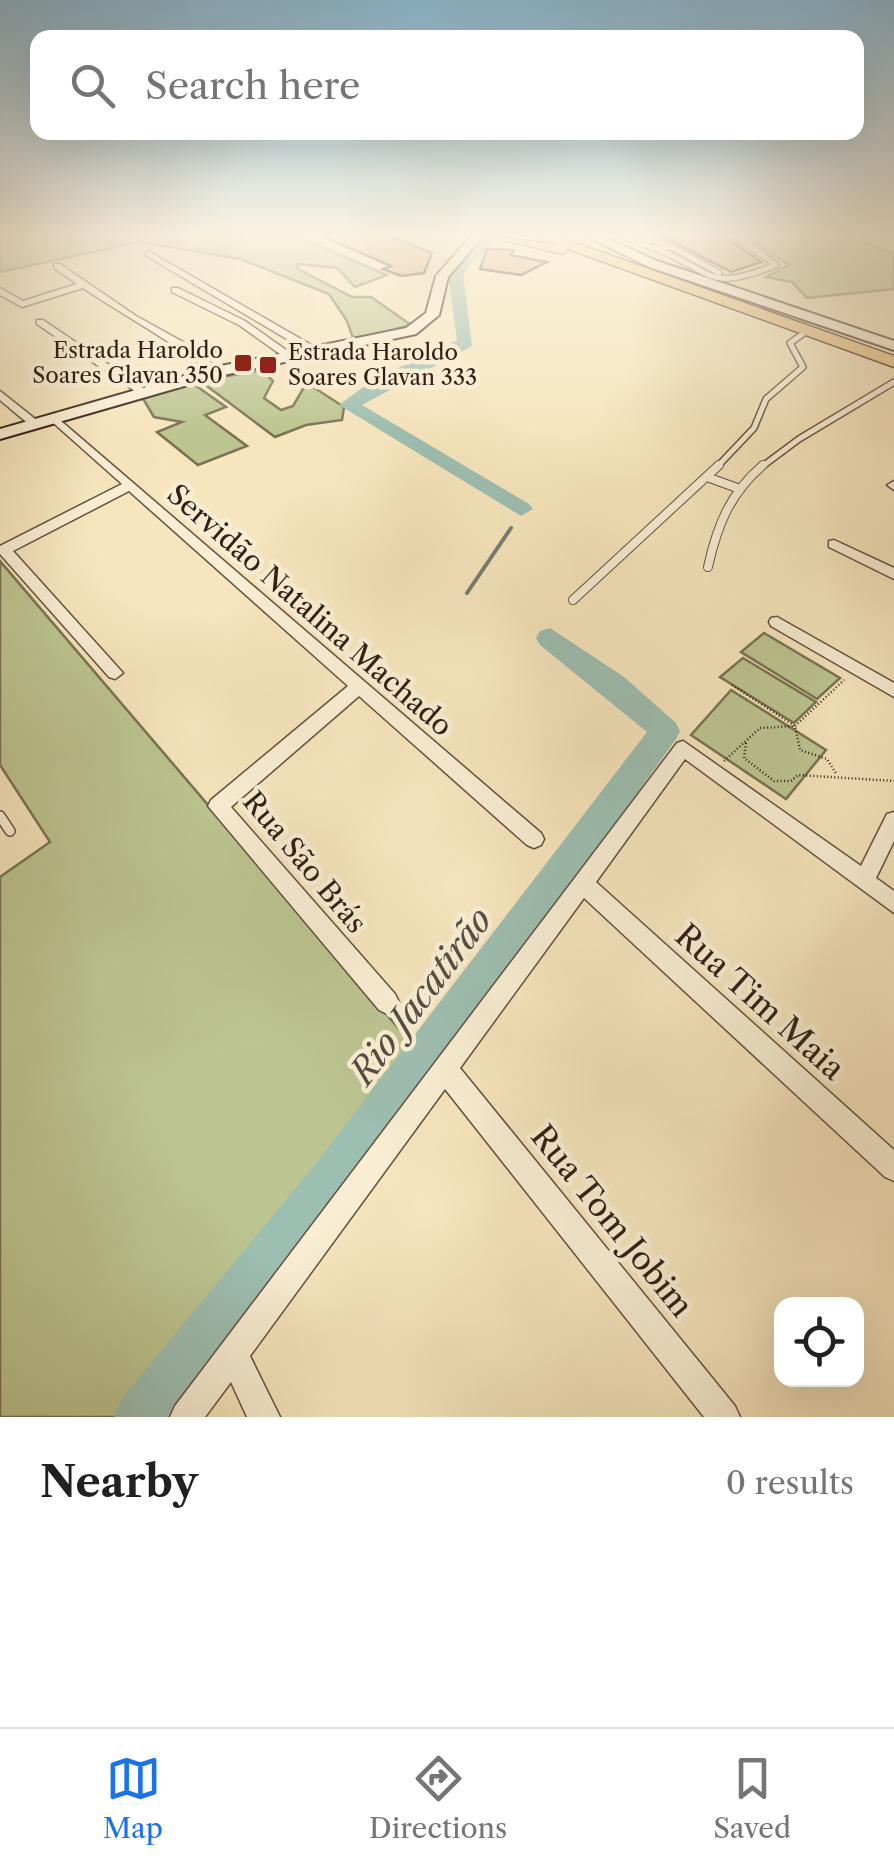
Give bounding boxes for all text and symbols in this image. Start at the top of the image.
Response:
search box [30,30,864,140]
icon: search [65,58,120,113]
text: Search here [145,62,360,109]
place label: Estrada Haroldo Soares Glavan 350 [32,337,223,389]
place label: Estrada Haroldo Soares Glavan 333 [288,339,477,391]
marker: Estrada Haroldo Soares Glavan 350 [232,352,254,374]
marker: Estrada Haroldo Soares Glavan 333 [257,354,279,376]
street label: Servidão Natalina Machado [161,477,459,743]
street label: Rua São Brás [236,785,374,939]
water label: Rio Jacatirão [338,899,501,1095]
street label: Rua Tim Maia [668,915,853,1088]
street label: Rua Tom Jobim [523,1117,702,1325]
map controls [774,1297,864,1387]
button: locate [774,1297,864,1387]
text: Nearby [40,1456,198,1508]
text: 0 results [726,1463,854,1502]
tab: Map [103,1751,163,1845]
tab: Directions [369,1751,507,1845]
tab: Saved [713,1751,791,1845]

